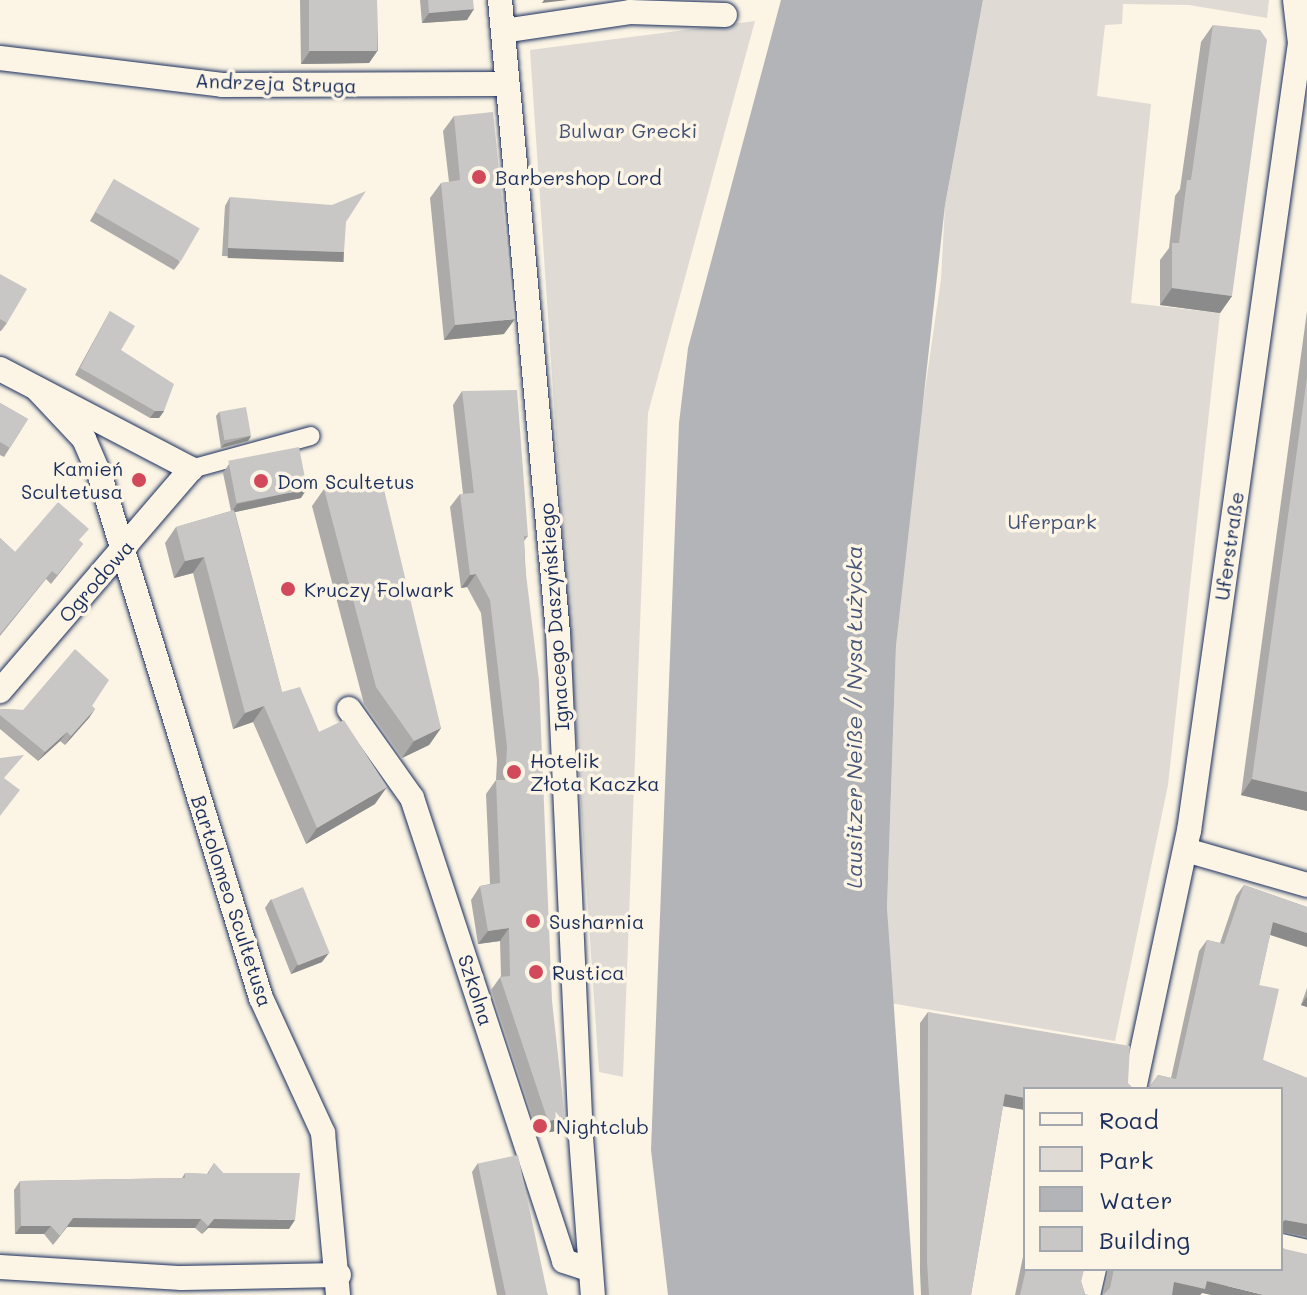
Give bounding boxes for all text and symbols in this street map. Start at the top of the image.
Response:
street label: Andrzeja Struga [195,68,357,98]
park label: Bulwar Grecki [559,118,697,142]
place label: Barbershop Lord [495,165,662,189]
marker: Barbershop Lord [470,168,488,186]
place label: Kamień Scultetusa [21,456,123,503]
place label: Dom Scultetus [277,469,415,493]
marker: Kamień Scultetusa [130,471,148,489]
marker: Dom Scultetus [252,472,270,490]
street label: Uferstraße [1209,490,1249,602]
street label: Ignacego Daszyńskiego [534,502,574,732]
park label: Uferpark [1008,509,1096,533]
street label: Ogrodowa [54,535,138,627]
water label: Lausitzer Neiße / Nysa Łużycka [841,546,867,888]
place label: Kruczy Folwark [304,577,454,601]
marker: Kruczy Folwark [279,580,297,598]
place label: Hotelik Złota Kaczka [530,748,660,795]
marker: Hotelik Złota Kaczka [505,763,523,781]
street label: Bartolomeo Scultetusa [186,792,278,1010]
place label: Susharnia [549,909,644,933]
marker: Susharnia [524,912,542,930]
street label: Szkolna [453,951,499,1029]
place label: Rustica [552,960,625,984]
marker: Rustica [527,963,545,981]
legend [1023,1087,1283,1271]
text: Road [1099,1104,1159,1135]
place label: Nightclub [556,1114,649,1138]
marker: Nightclub [531,1117,549,1135]
text: Park [1099,1144,1153,1175]
text: Water [1099,1184,1173,1215]
text: Building [1099,1224,1190,1255]

